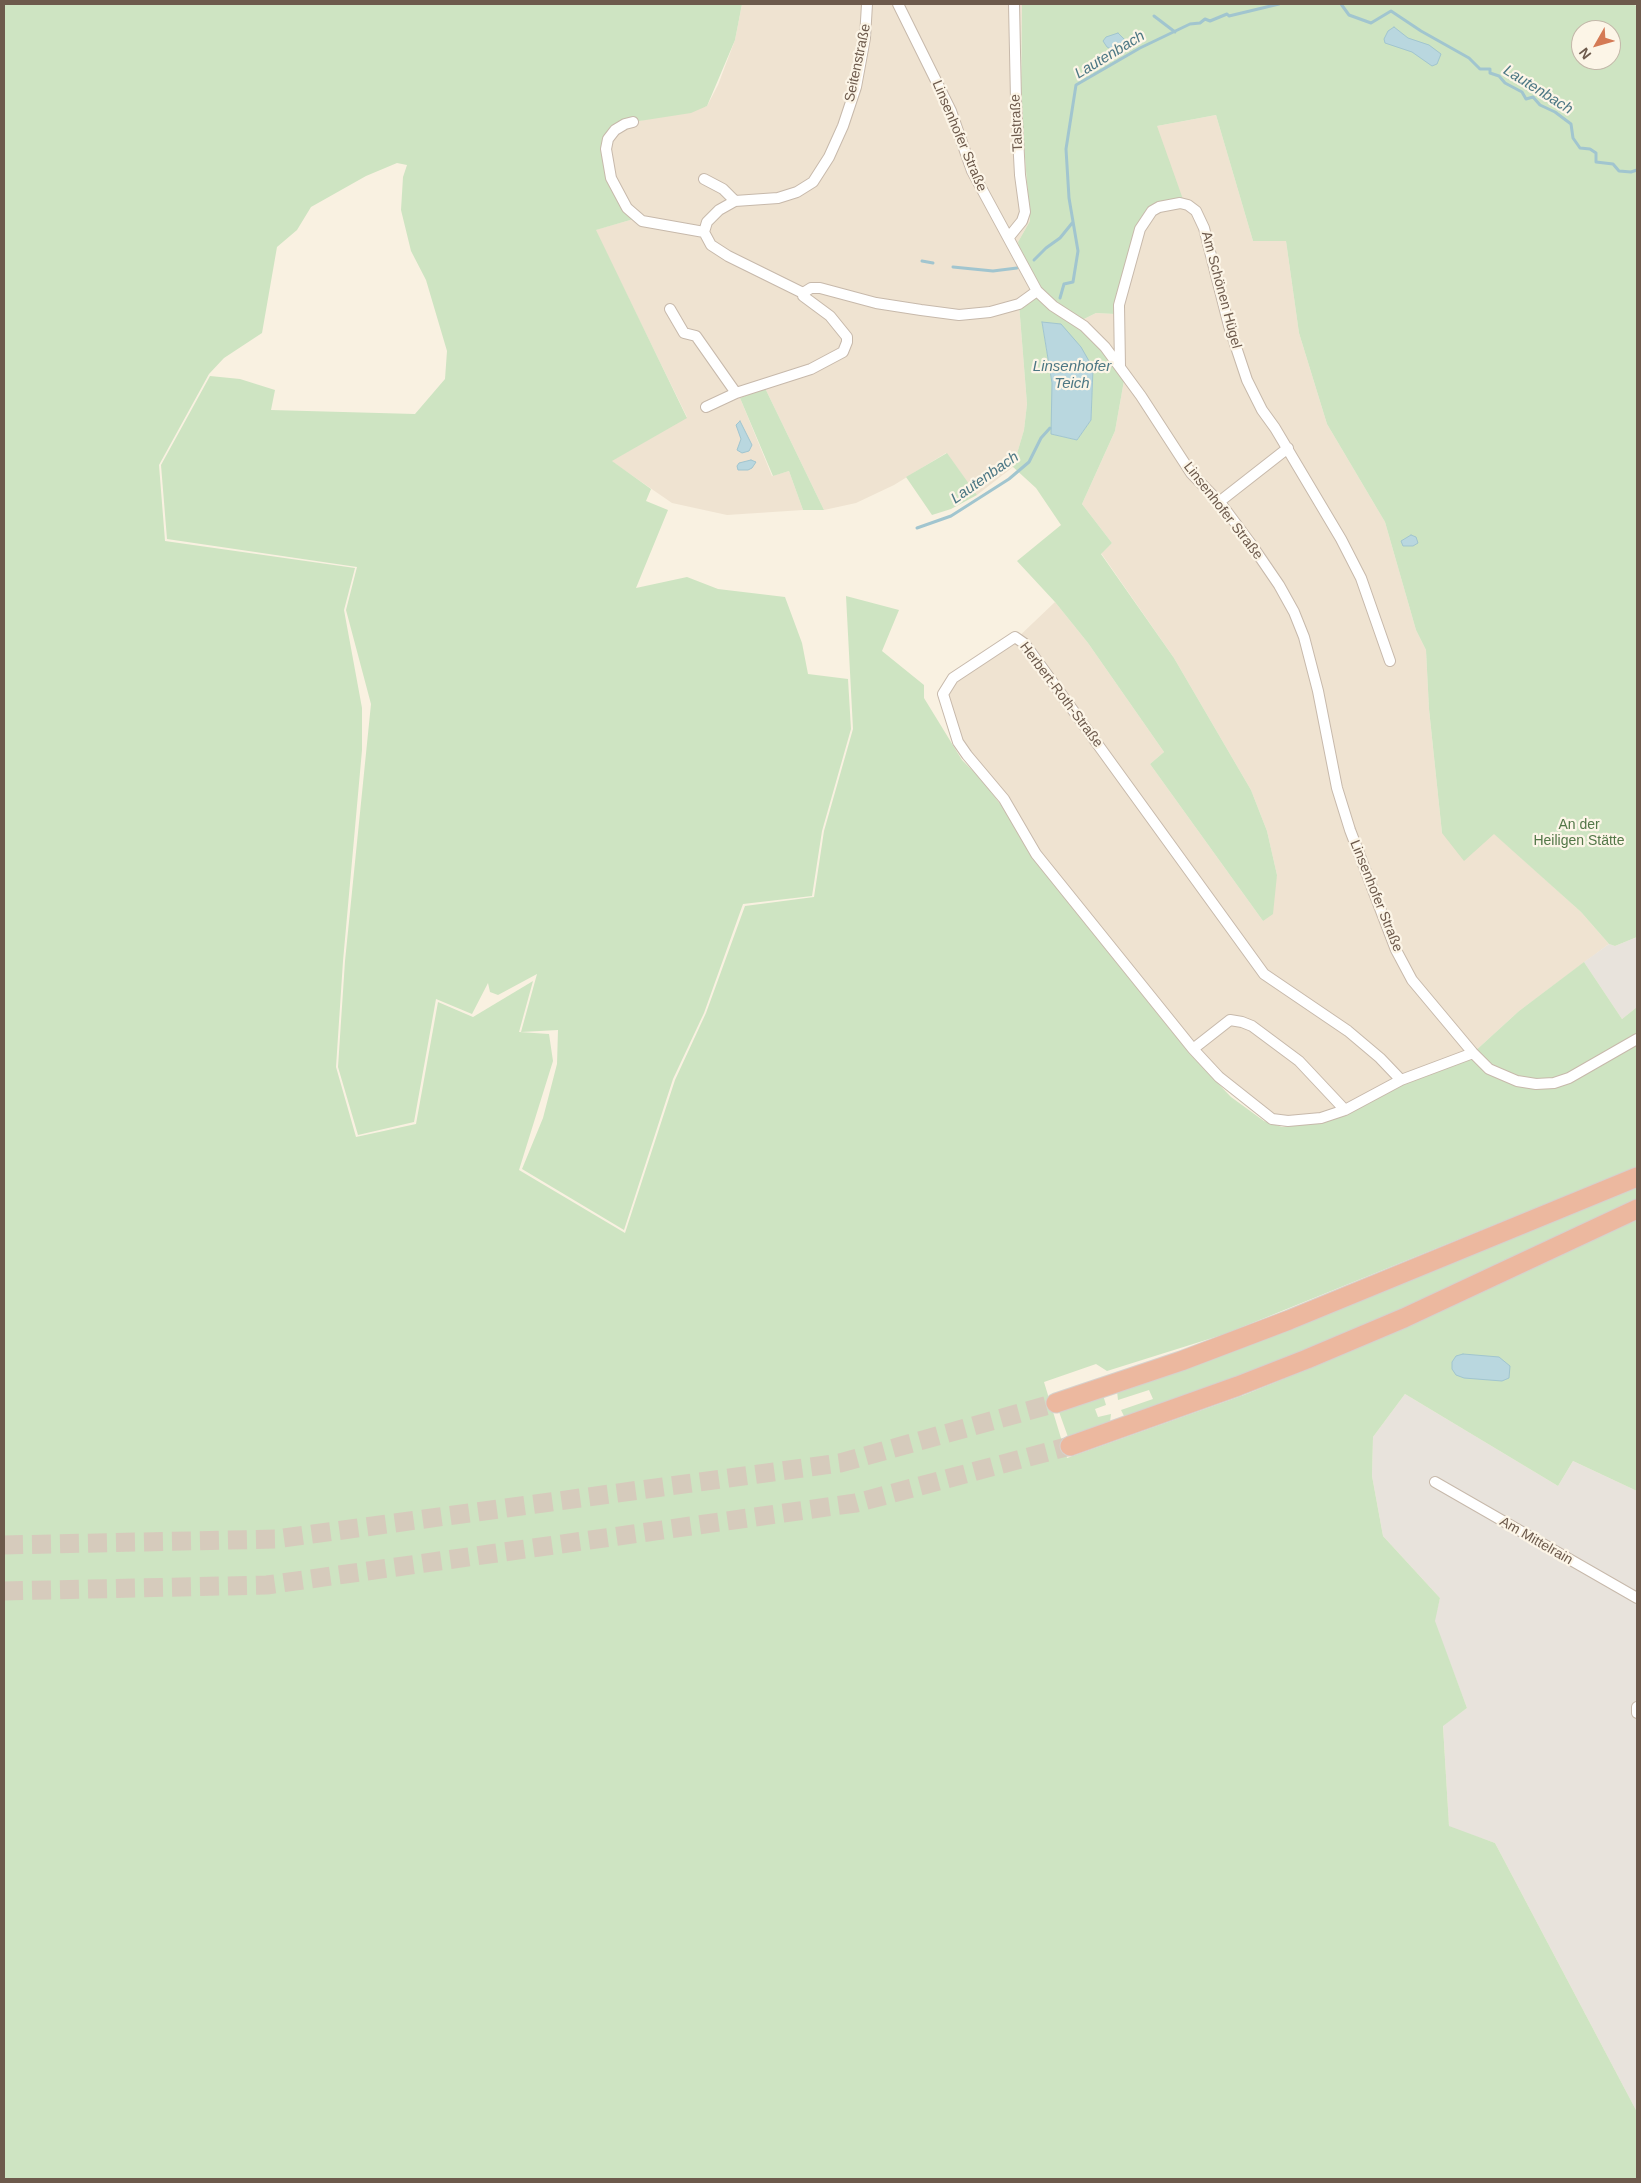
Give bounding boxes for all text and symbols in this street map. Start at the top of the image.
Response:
north arrow [1571,20,1621,70]
street label: Seitenstraße [842,22,874,104]
water label: Lautenbach [1072,27,1148,83]
text: N [1576,45,1594,63]
water label: Lautenbach [1500,62,1576,118]
street label: Linsenhofer Straße [928,78,990,194]
street label: Talstraße [1007,94,1027,152]
street label: Am Schönen Hügel [1197,230,1245,350]
water label: Linsenhofer Teich [1033,358,1111,393]
water label: Lautenbach [948,448,1022,508]
street label: Linsenhofer Straße [1180,459,1266,563]
street label: Herbert-Roth-Straße [1016,639,1106,751]
park label: An der Heiligen Stätte [1533,817,1625,850]
street label: Linsenhofer Straße [1346,838,1406,954]
street label: Am Mittelrain [1496,1513,1576,1569]

